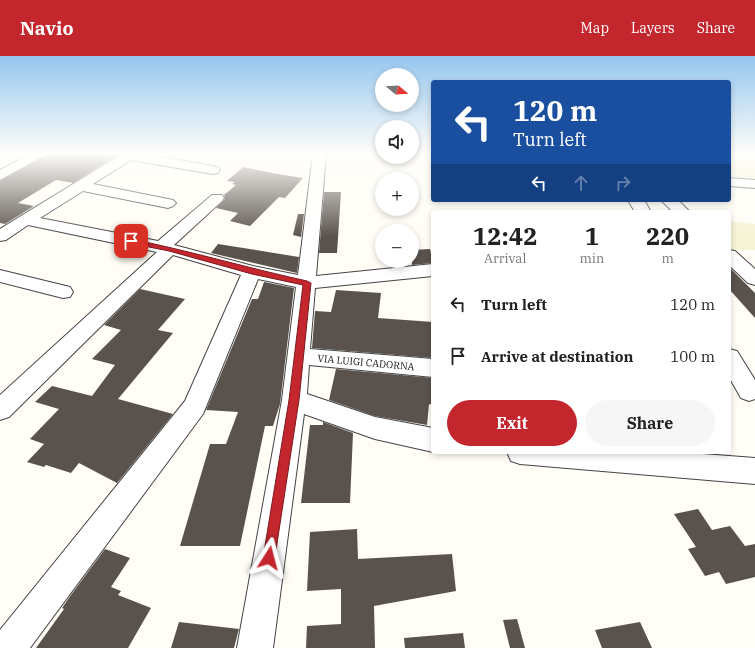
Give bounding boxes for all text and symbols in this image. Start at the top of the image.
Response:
text: Navio [20,16,74,40]
text: Map [581,19,609,37]
text: Layers [631,19,675,37]
text: Share [697,19,735,37]
north arrow [375,68,419,112]
map controls [375,68,419,268]
text: 120 m [513,92,597,129]
icon: left [447,96,499,148]
button: sound [375,120,419,164]
text: Turn left [513,128,587,151]
button: + [375,172,419,216]
icon: left [528,172,550,194]
icon: ahead [570,172,592,194]
icon: right [612,172,634,194]
text: 12:42 [473,220,538,252]
text: 1 [585,220,599,252]
text: 220 [646,220,689,252]
pin [114,224,148,258]
button: − [375,224,419,268]
icon: arrive [120,230,142,252]
text: Arrival [484,250,526,267]
text: min [579,250,604,267]
text: m [661,250,674,267]
icon: left [447,293,469,315]
text: Turn left [481,295,547,314]
text: 120 m [670,295,715,314]
icon: arrive [447,345,469,367]
text: Arrive at destination [481,347,633,366]
text: 100 m [670,347,715,366]
street label: VIA LUIGI CADORNA [317,352,415,373]
button: Exit [447,400,577,446]
button: Share [585,400,715,446]
position arrow [248,537,290,579]

